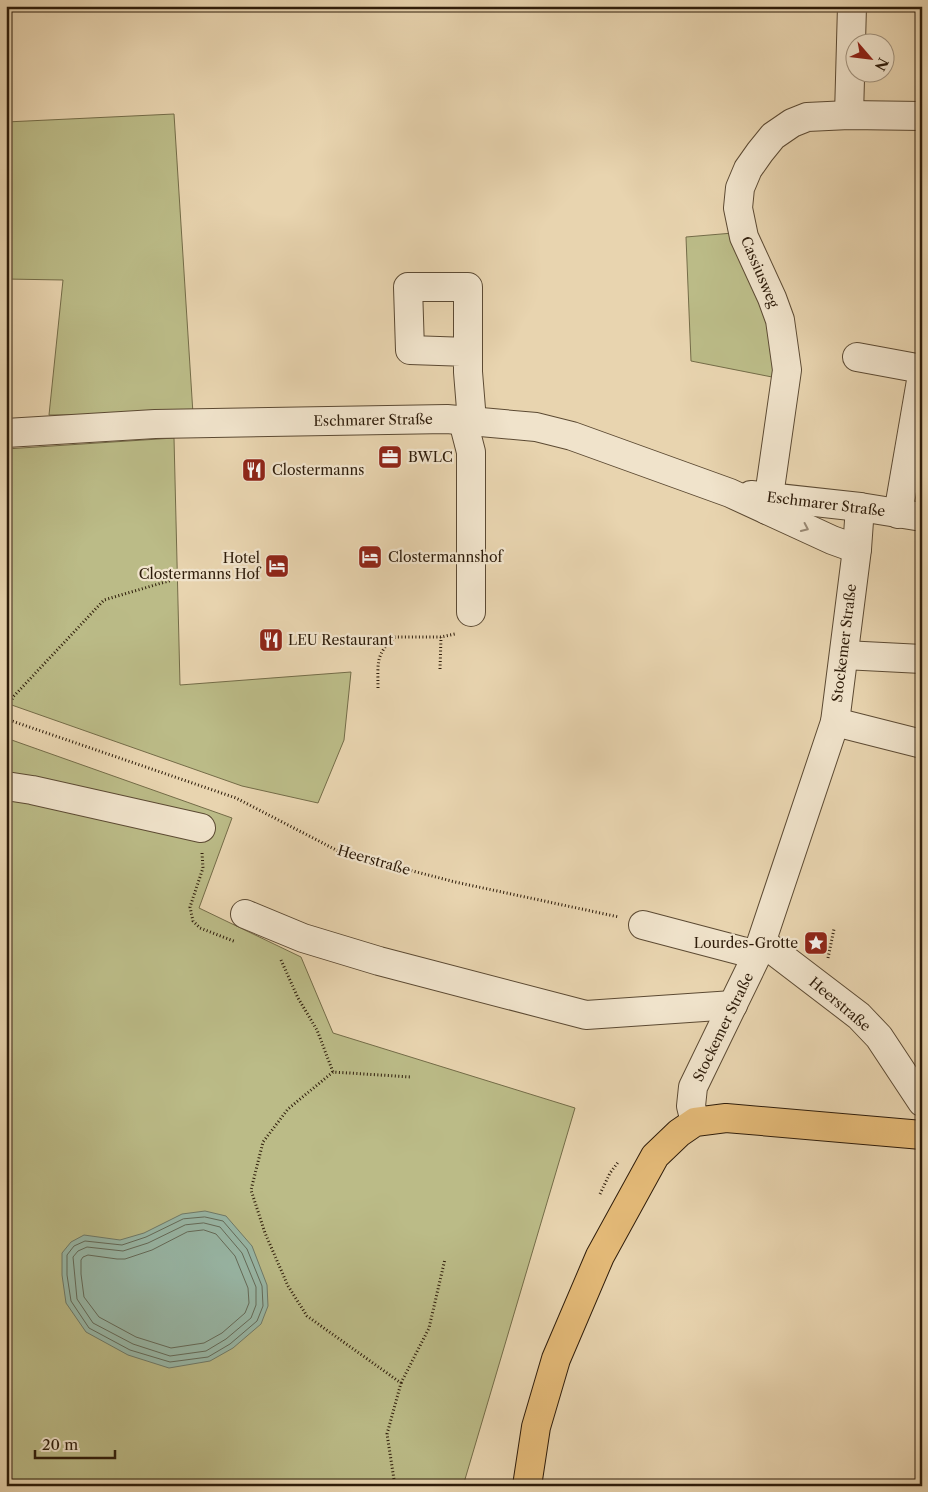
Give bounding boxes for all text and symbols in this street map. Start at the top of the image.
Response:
north arrow [846,32,896,82]
text: N [871,55,892,74]
street label: Cassiusweg [737,234,783,311]
street label: Eschmarer Straße [313,410,433,430]
office icon: BWLC [377,444,403,470]
place label: BWLC [408,448,453,466]
restaurant icon: Clostermanns [241,457,267,483]
place label: Clostermanns [272,461,364,479]
street label: Eschmarer Straße [766,488,886,520]
one-way arrow [800,522,809,532]
hotel icon: Clostermannshof [357,544,383,570]
place label: Clostermannshof [388,548,505,566]
place label: Hotel Clostermanns Hof [139,549,262,583]
hotel icon: Hotel Clostermanns Hof [264,553,290,579]
street label: Stockemer Straße [828,583,860,703]
restaurant icon: LEU Restaurant [258,627,284,653]
place label: LEU Restaurant [288,631,393,649]
street label: Heerstraße [335,841,413,879]
place icon: Lourdes-Grotte [803,930,829,956]
place label: Lourdes-Grotte [694,934,798,952]
street label: Stockemer Straße [689,969,757,1084]
street label: Heerstraße [805,973,875,1035]
scale bar [35,1427,115,1459]
text: 20 m [42,1435,78,1454]

